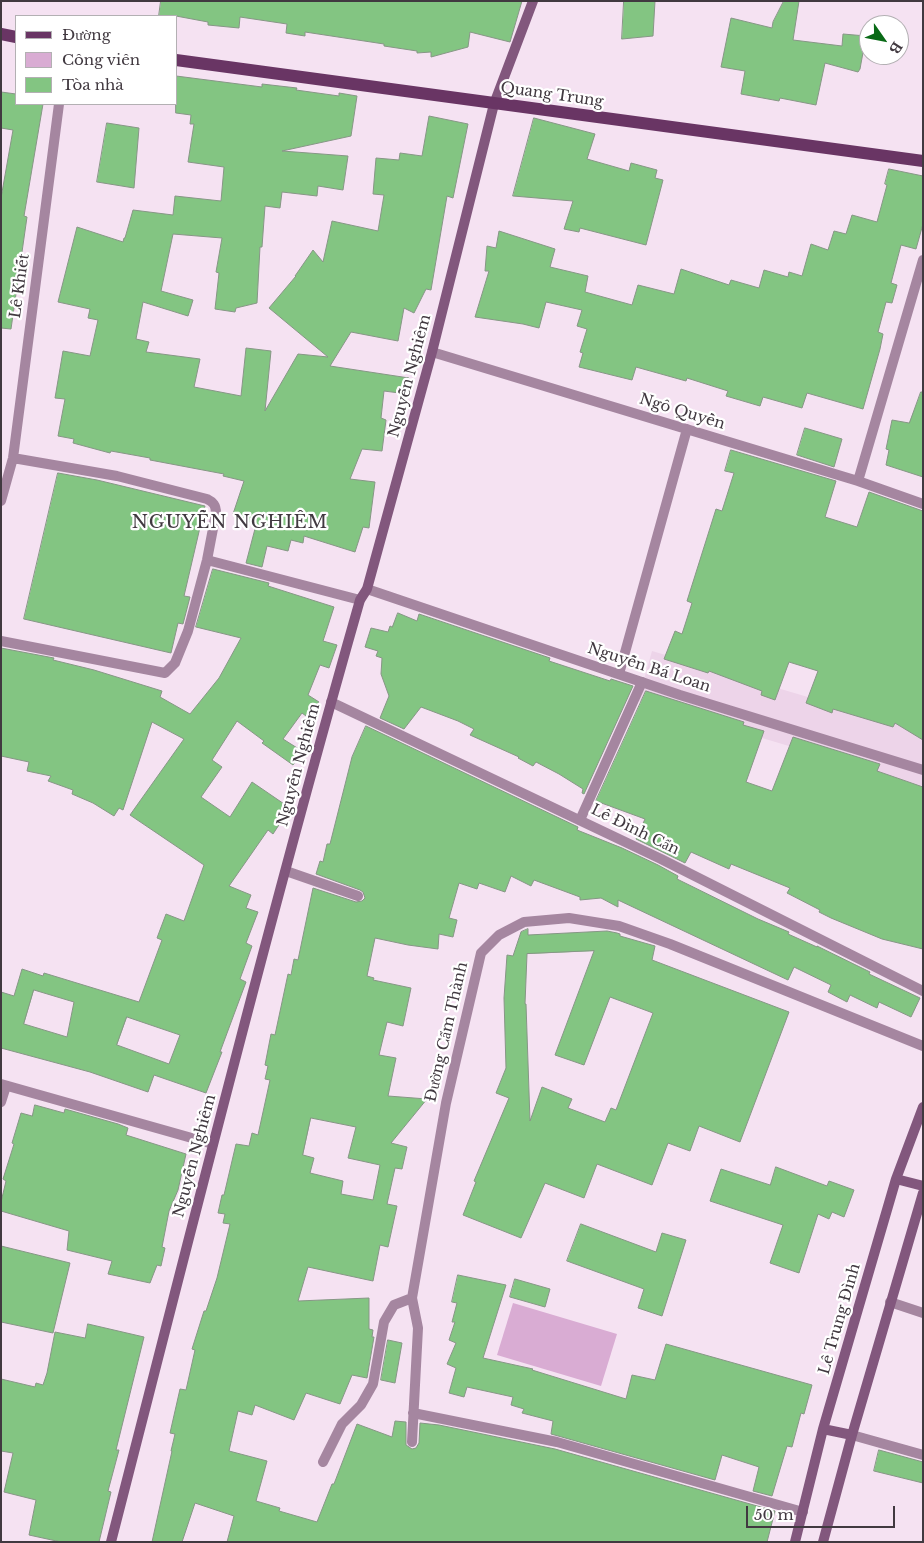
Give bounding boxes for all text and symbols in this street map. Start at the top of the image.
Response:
legend [15,15,178,105]
north arrow [859,15,909,65]
text: Đường [62,25,111,44]
text: B [885,38,906,57]
text: Công viên [62,50,140,69]
text: Tòa nhà [62,75,124,94]
street label: Quang Trung [499,79,605,111]
street label: Lê Khiết [7,252,33,320]
street label: Nguyễn Nghiêm [385,312,435,440]
street label: Ngô Quyền [637,390,727,434]
district label: NGUYỄN NGHIÊM [130,512,330,534]
street label: Nguyễn Bá Loan [585,640,713,696]
street label: Nguyễn Nghiêm [274,701,324,829]
street label: Lê Đình Cẩn [588,801,682,859]
street label: Đường Cẩm Thành [422,960,472,1104]
street label: Nguyễn Nghiêm [170,1092,220,1220]
street label: Lê Trung Đình [816,1261,864,1377]
scale bar [749,1496,898,1528]
text: 50 m [754,1505,794,1524]

